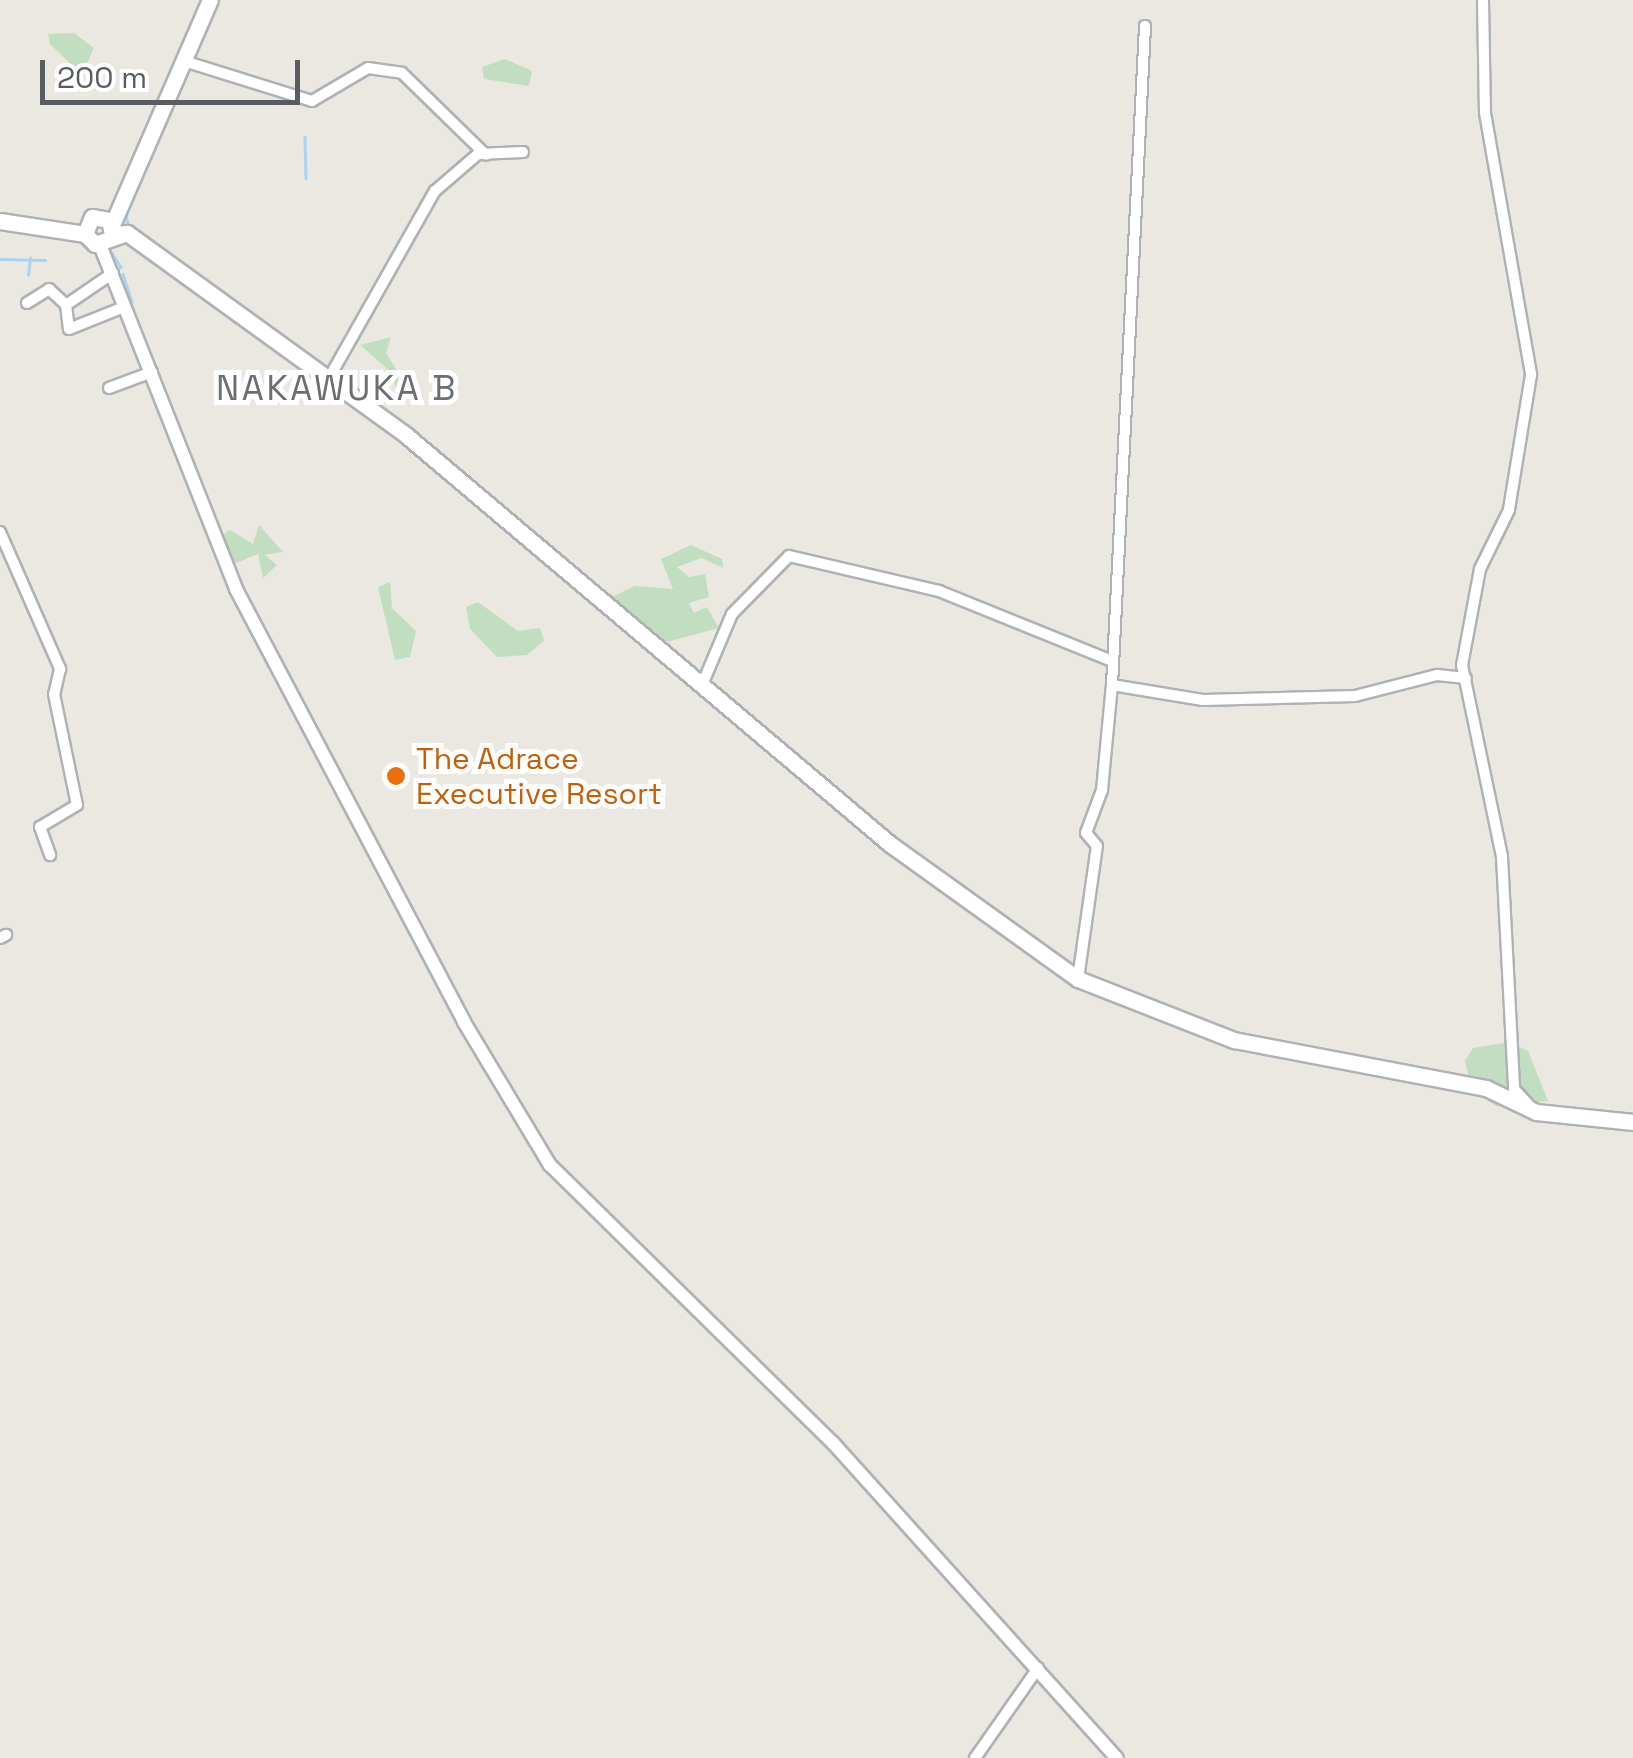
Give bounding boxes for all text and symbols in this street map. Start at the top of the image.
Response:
scale bar [45,40,305,102]
text: 200 m [57,58,147,97]
district label: NAKAWUKA B [216,367,458,409]
place label: The Adrace Executive Resort [416,741,662,812]
marker: The Adrace Executive Resort [385,765,407,787]

